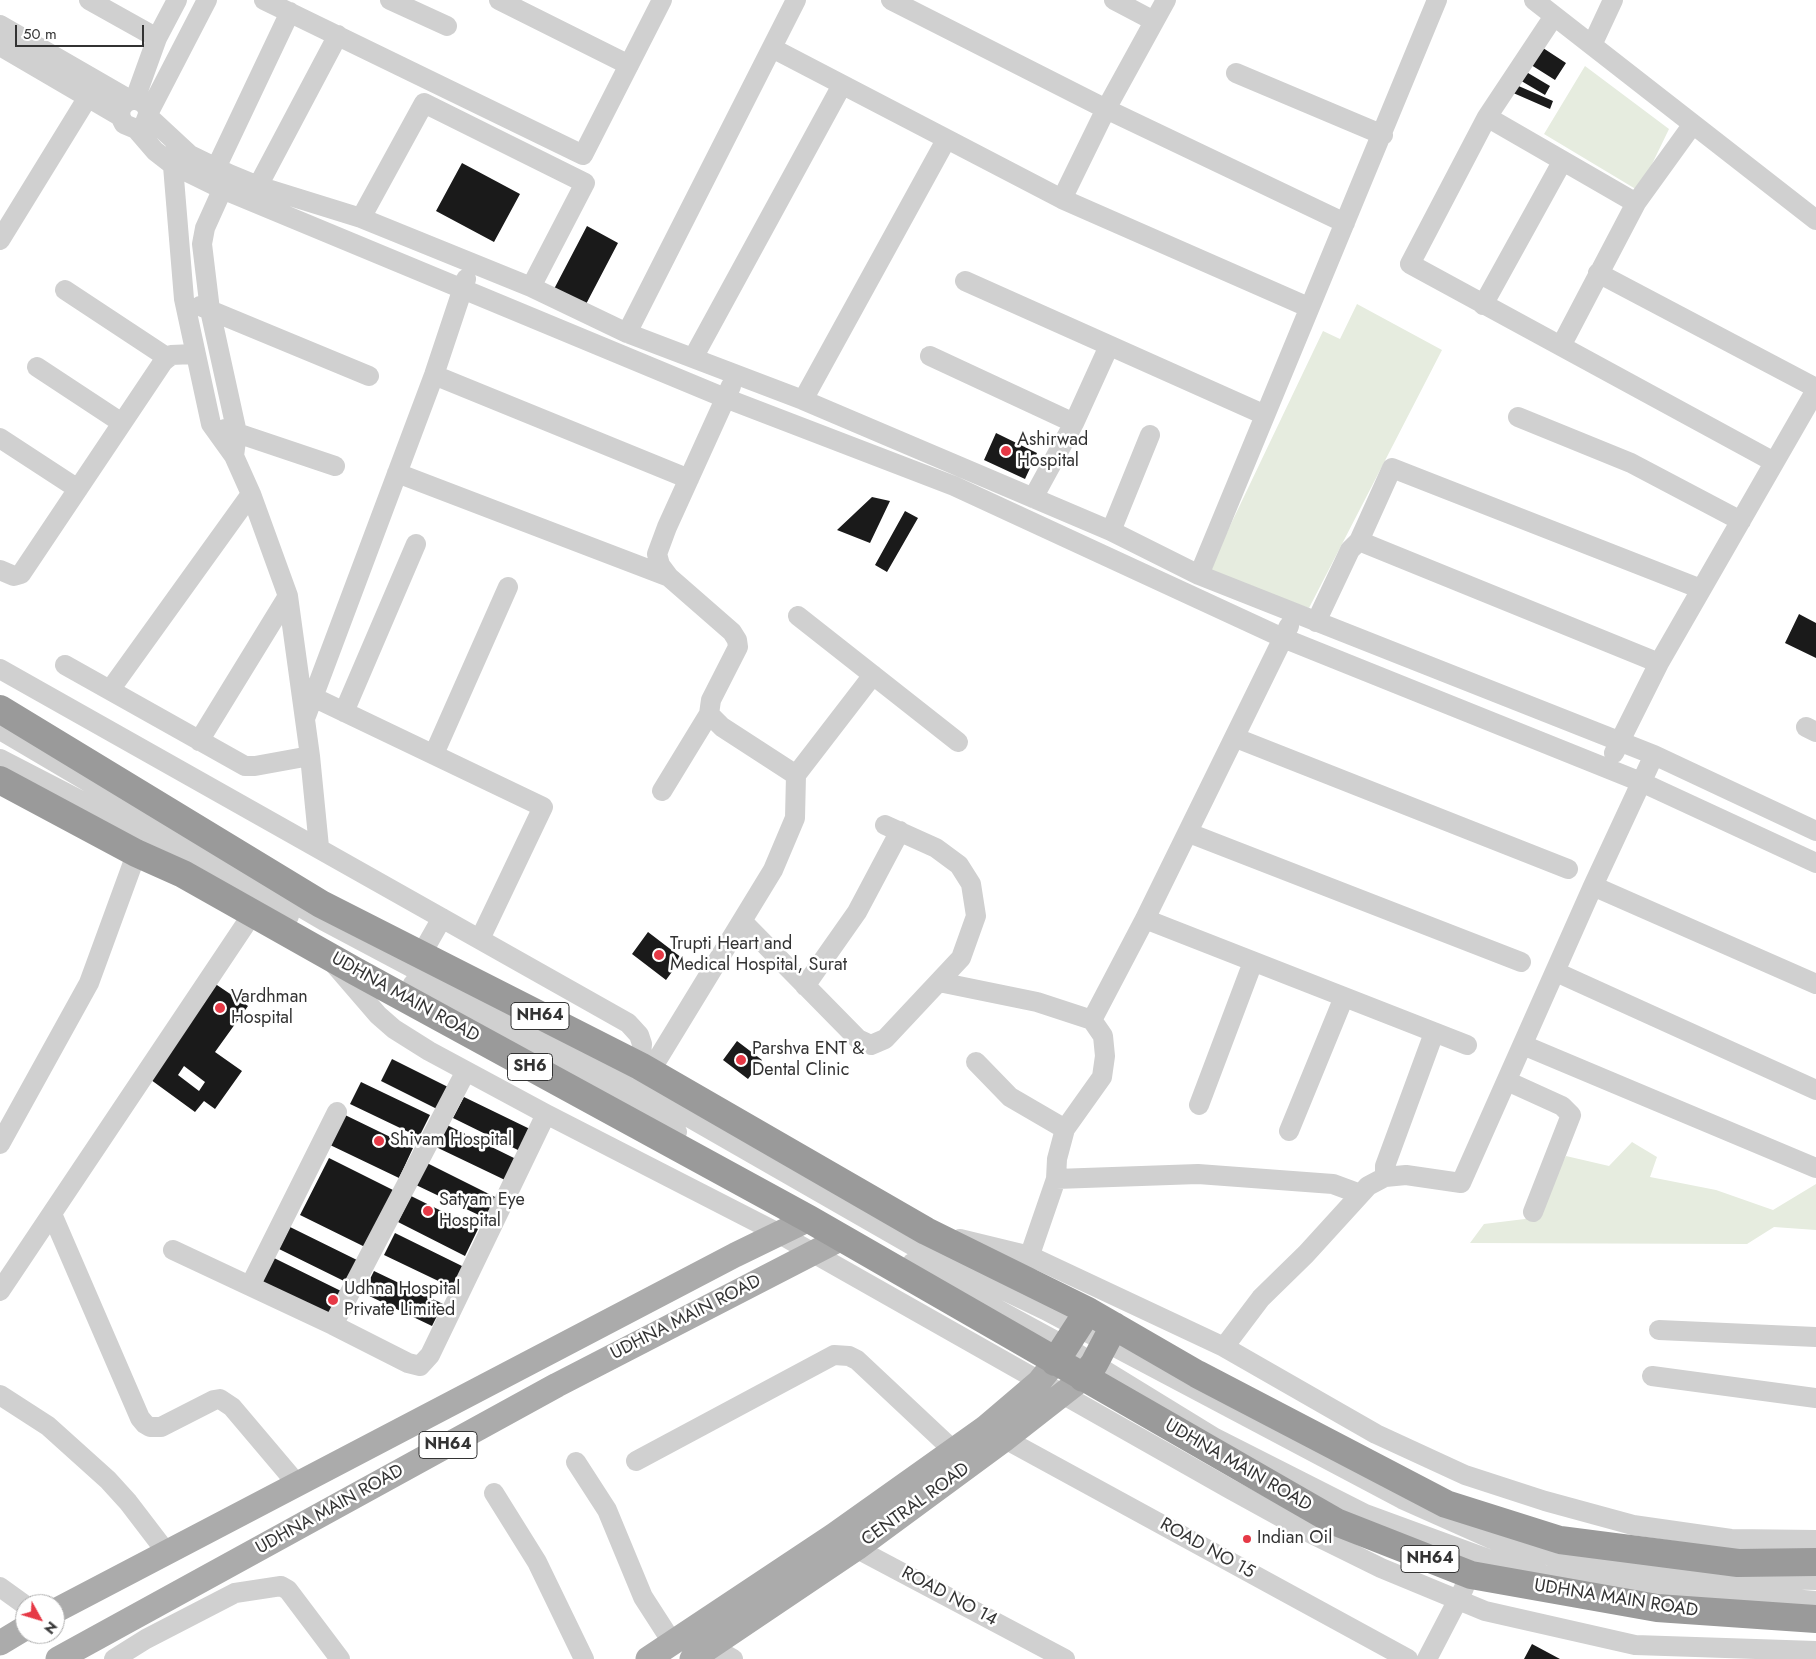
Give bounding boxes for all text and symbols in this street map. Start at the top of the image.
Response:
scale bar [18,15,146,47]
text: 50 m [23,23,57,45]
place label: Ashirwad Hospital [1017,430,1088,472]
marker: Ashirwad Hospital [999,444,1013,458]
place label: Trupti Heart and Medical Hospital, Surat [670,934,847,976]
street label: UDHNA MAIN ROAD [327,948,483,1048]
marker: Trupti Heart and Medical Hospital, Surat [652,948,666,962]
place label: Vardhman Hospital [231,987,308,1030]
marker: Vardhman Hospital [213,1001,227,1015]
road number: NH64 [511,1002,569,1030]
place label: Parshva ENT & Dental Clinic [752,1039,865,1082]
marker: Parshva ENT & Dental Clinic [734,1053,748,1067]
road number: SH6 [508,1054,552,1080]
place label: Shivam Hospital [390,1130,512,1152]
marker: Shivam Hospital [372,1134,386,1148]
place label: Satyam Eye Hospital [439,1190,525,1232]
marker: Satyam Eye Hospital [421,1204,435,1218]
street label: UDHNA MAIN ROAD [607,1271,765,1365]
place label: Udhna Hospital Private Limited [344,1279,460,1322]
marker: Udhna Hospital Private Limited [326,1293,340,1307]
street label: UDHNA MAIN ROAD [1161,1415,1315,1517]
road number: NH64 [419,1432,477,1458]
street label: CENTRAL ROAD [858,1459,974,1551]
street label: UDHNA MAIN ROAD [252,1460,408,1560]
street label: ROAD NO 15 [1156,1514,1258,1584]
place label: Indian Oil [1257,1528,1332,1550]
marker: Indian Oil [1241,1533,1253,1545]
road number: NH64 [1401,1546,1459,1572]
street label: ROAD NO 14 [897,1563,1001,1631]
street label: UDHNA MAIN ROAD [1532,1575,1700,1623]
north arrow [15,1594,65,1644]
text: N [40,1617,62,1638]

